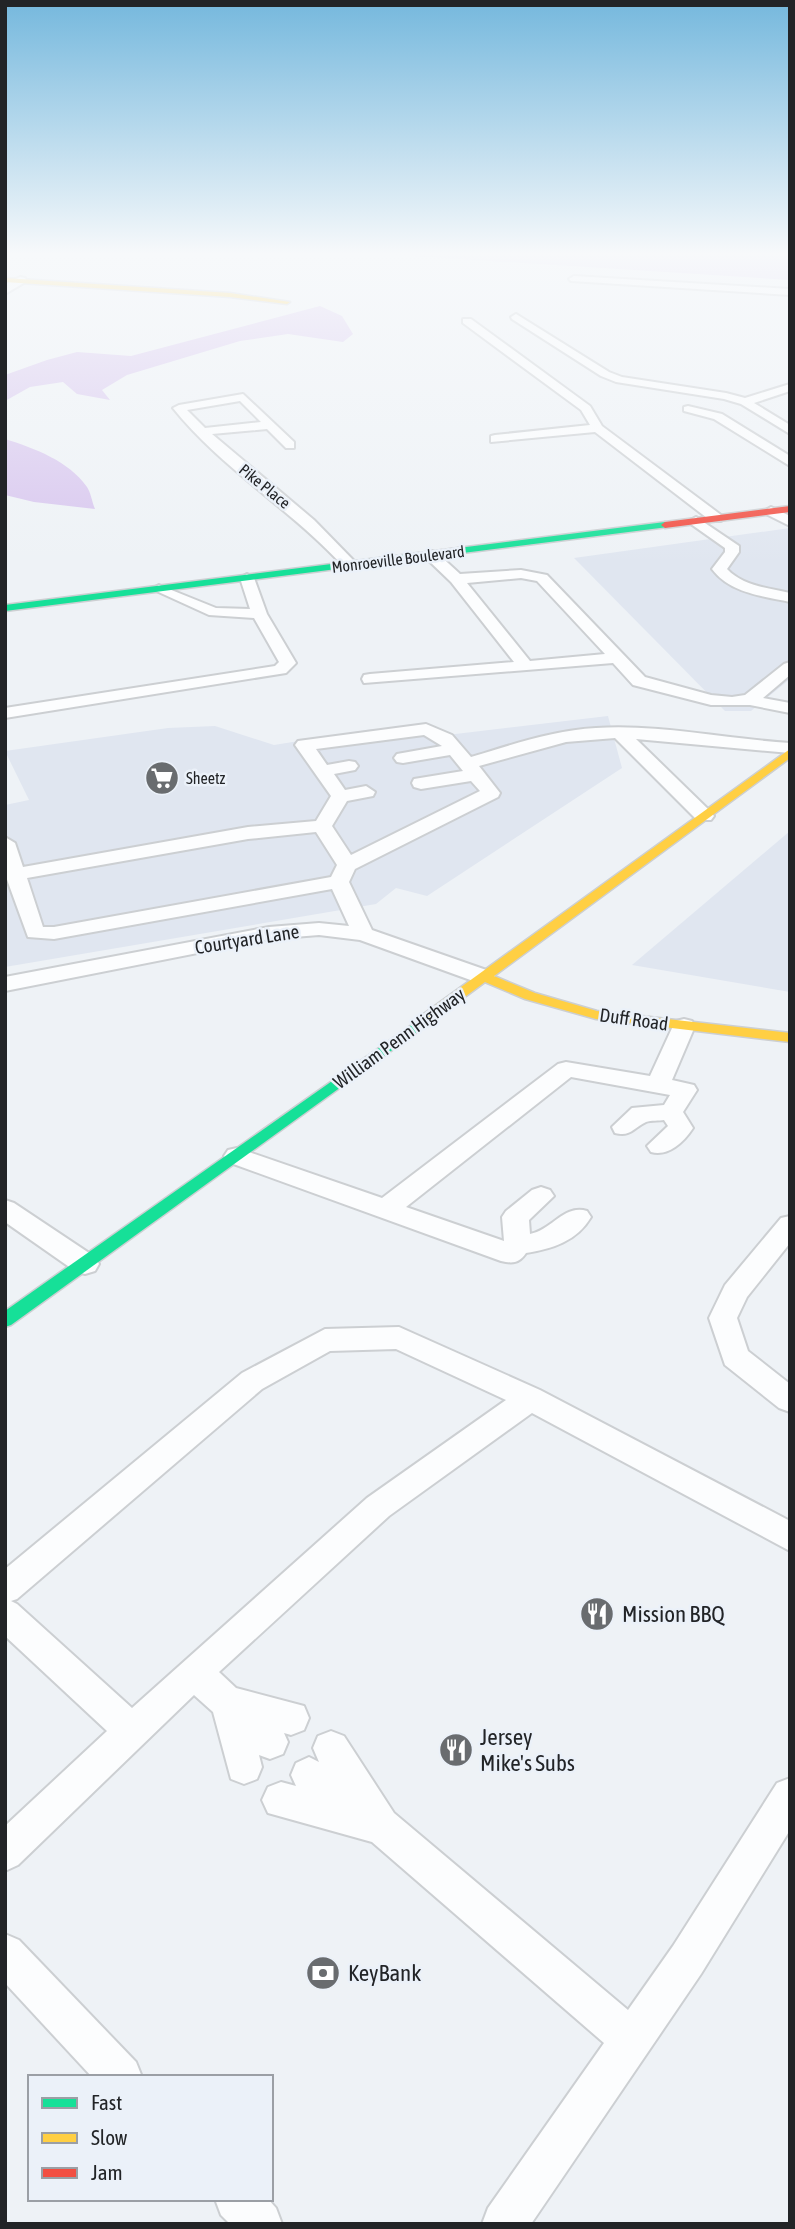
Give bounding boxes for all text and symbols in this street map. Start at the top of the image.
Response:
street label: Pike Place [236,460,294,512]
street label: Monroeville Boulevard [331,542,465,576]
supermarket icon: Sheetz [143,759,181,797]
place label: Sheetz [186,769,226,787]
street label: Courtyard Lane [193,920,301,958]
street label: William Penn Highway [329,983,469,1093]
street label: Duff Road [598,1003,670,1035]
restaurant icon: Mission BBQ [578,1595,616,1633]
place label: Mission BBQ [622,1601,725,1627]
place label: Jersey Mike's Subs [480,1724,575,1776]
restaurant icon: Jersey Mike's Subs [437,1731,475,1769]
bank icon: KeyBank [304,1954,342,1992]
place label: KeyBank [348,1960,421,1986]
legend [28,2075,273,2201]
text: Fast [91,2090,122,2114]
text: Slow [91,2125,128,2149]
text: Jam [91,2160,123,2184]

